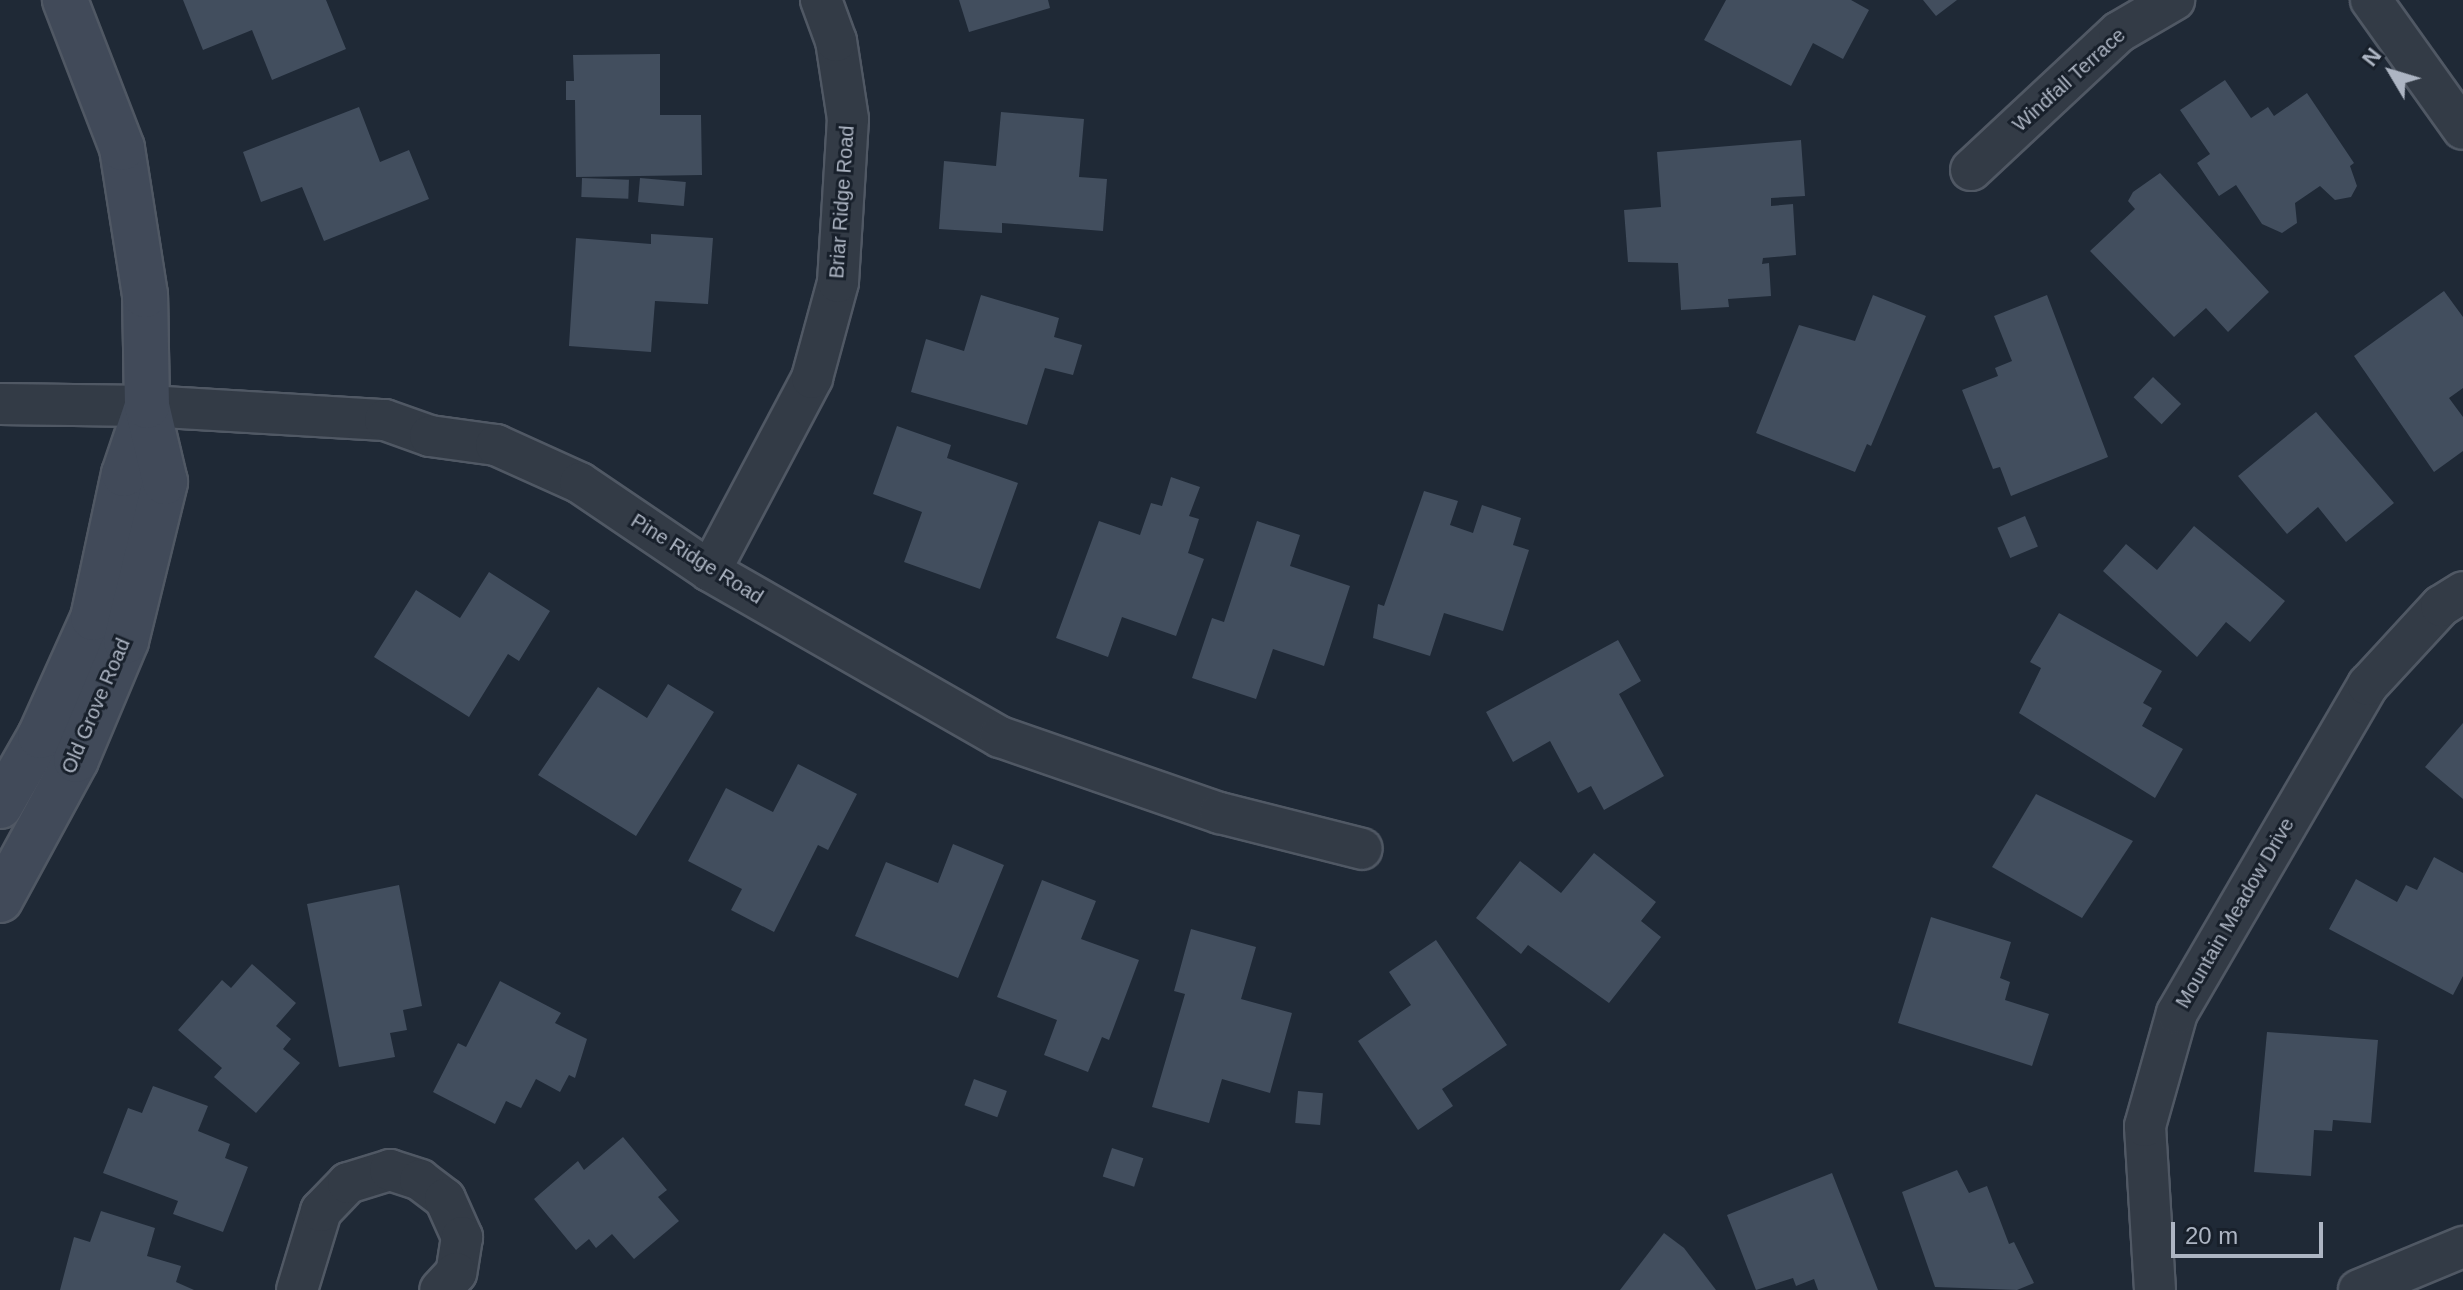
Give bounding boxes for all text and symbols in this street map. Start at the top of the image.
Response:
street label: Windfall Terrace [2008,23,2130,137]
north arrow [2351,32,2431,112]
text: N [2357,43,2386,71]
street label: Briar Ridge Road [825,125,859,279]
street label: Pine Ridge Road [627,509,767,609]
street label: Old Grove Road [57,635,135,777]
street label: Mountain Meadow Drive [2171,814,2299,1012]
scale bar [2175,1206,2327,1256]
text: 20 m [2185,1222,2238,1249]

